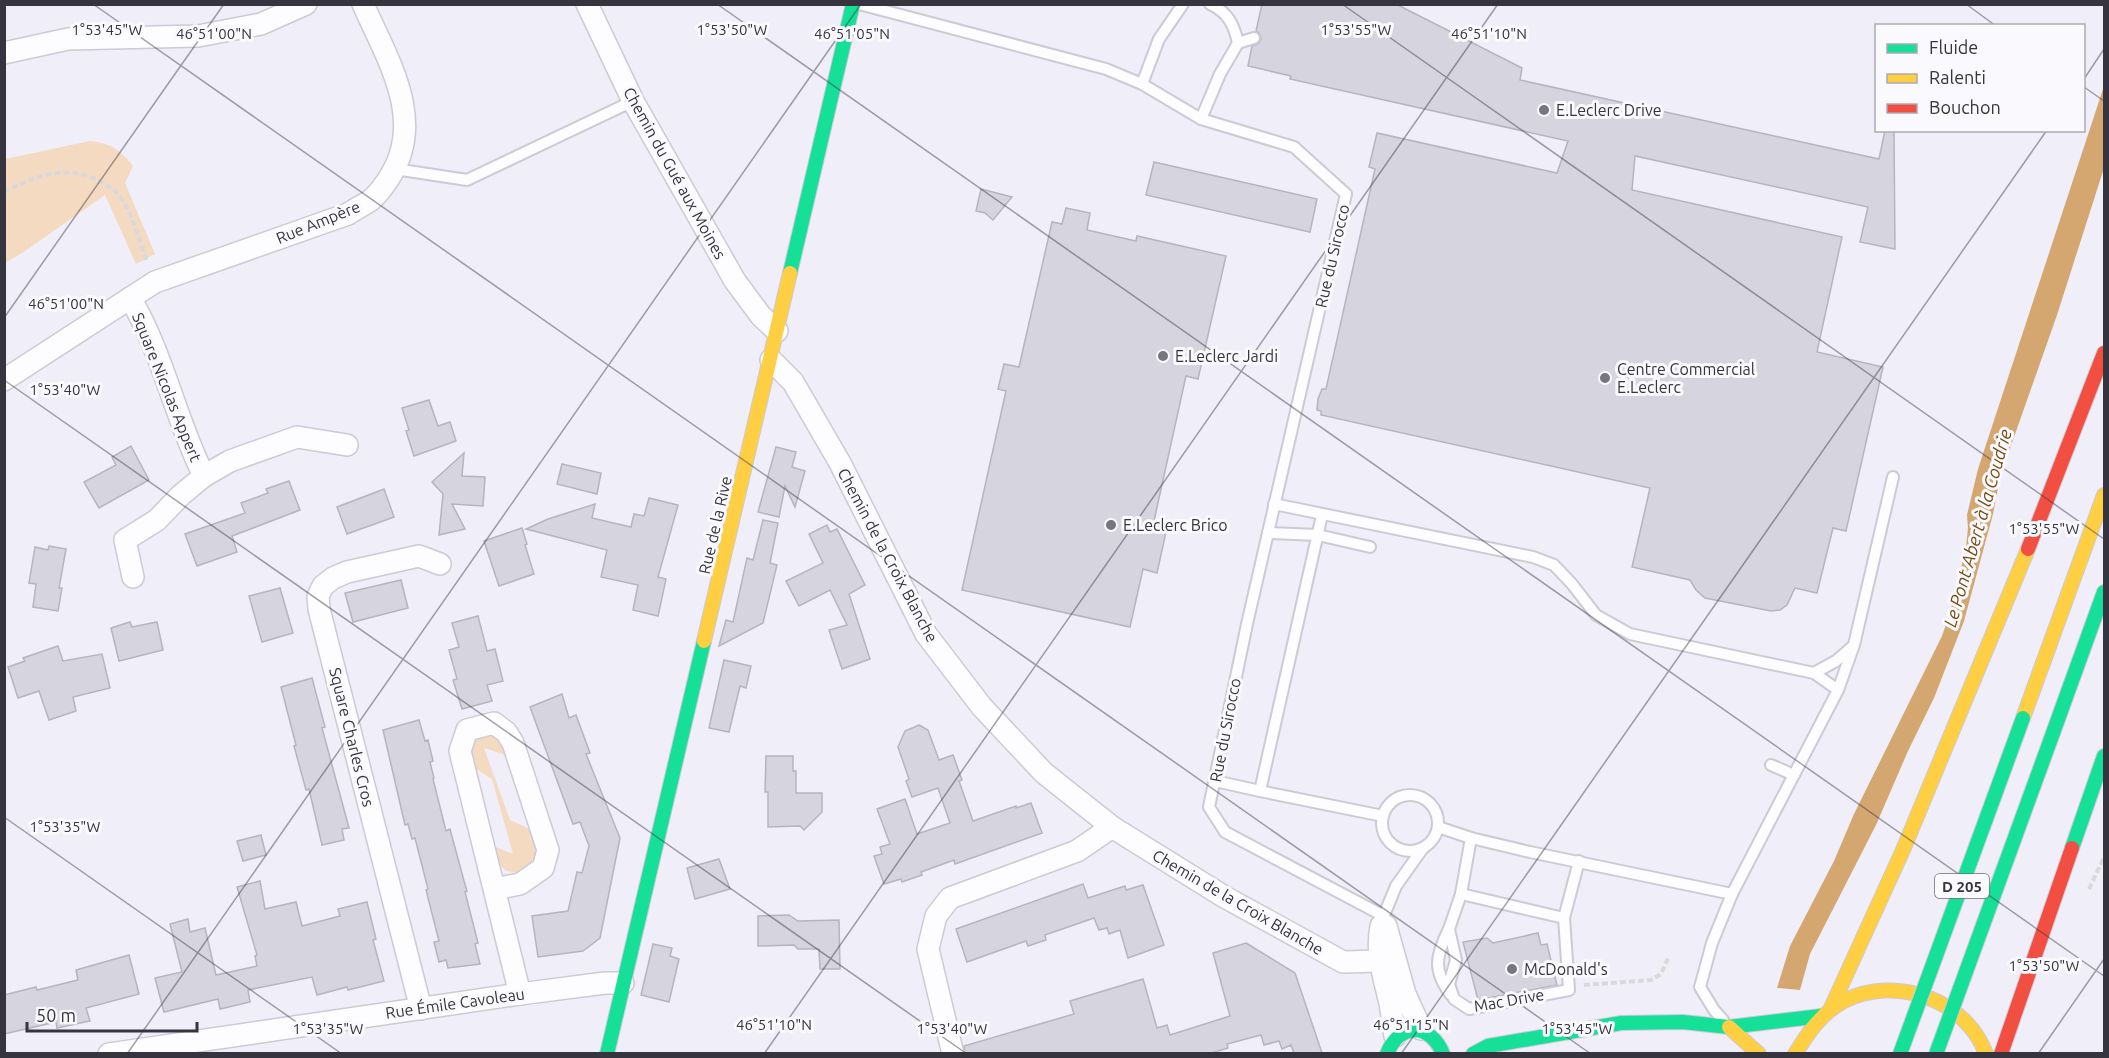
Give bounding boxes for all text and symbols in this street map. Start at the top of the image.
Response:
text: 1°53'45"W [72,21,143,38]
text: 1°53'50"W [697,21,768,38]
text: 1°53'55"W [1321,21,1392,38]
legend [1875,24,2085,132]
text: 46°51'00"N [176,25,252,42]
text: 46°51'05"N [814,25,890,42]
text: 46°51'10"N [1451,25,1527,42]
text: Fluide [1929,37,1978,57]
text: Ralenti [1929,67,1986,87]
street label: Chemin du Gué aux Moines [620,84,730,262]
text: Bouchon [1929,97,2001,117]
place label: E.Leclerc Drive [1556,101,1662,119]
marker: E.Leclerc Drive [1537,103,1551,117]
street label: Rue Ampère [273,197,363,247]
street label: Rue du Sirocco [1311,203,1353,309]
text: 46°51'00"N [28,295,104,312]
street label: Square Nicolas Appert [129,310,205,465]
place label: E.Leclerc Jardi [1175,347,1278,365]
marker: E.Leclerc Jardi [1156,349,1170,363]
place label: Centre Commercial E.Leclerc [1617,360,1755,396]
marker: Centre Commercial E.Leclerc [1598,371,1612,385]
text: 1°53'40"W [30,381,101,398]
water label: Le Pont Abert à la Coudrie [1939,427,2015,629]
street label: Chemin de la Croix Blanche [834,465,942,645]
street label: Rue de la Rive [695,474,735,576]
place label: E.Leclerc Brico [1123,516,1228,534]
marker: E.Leclerc Brico [1104,518,1118,532]
text: 1°53'55"W [2009,520,2080,537]
street label: Square Charles Cros [326,666,378,808]
street label: Rue du Sirocco [1206,676,1244,784]
text: 1°53'35"W [30,818,101,835]
street label: Chemin de la Croix Blanche [1149,846,1327,958]
road number: D 205 [1935,874,1989,898]
text: 1°53'50"W [2009,957,2080,974]
place label: McDonald's [1524,960,1608,978]
marker: McDonald's [1505,962,1519,976]
street label: Rue Émile Cavoleau [384,982,526,1022]
street label: Mac Drive [1472,985,1546,1015]
scale bar [27,995,196,1033]
text: 50 m [36,1005,76,1025]
text: 46°51'10"N [736,1016,812,1033]
text: 46°51'15"N [1373,1016,1449,1033]
text: 1°53'35"W [293,1020,364,1037]
text: 1°53'40"W [917,1020,988,1037]
text: 1°53'45"W [1542,1020,1613,1037]

